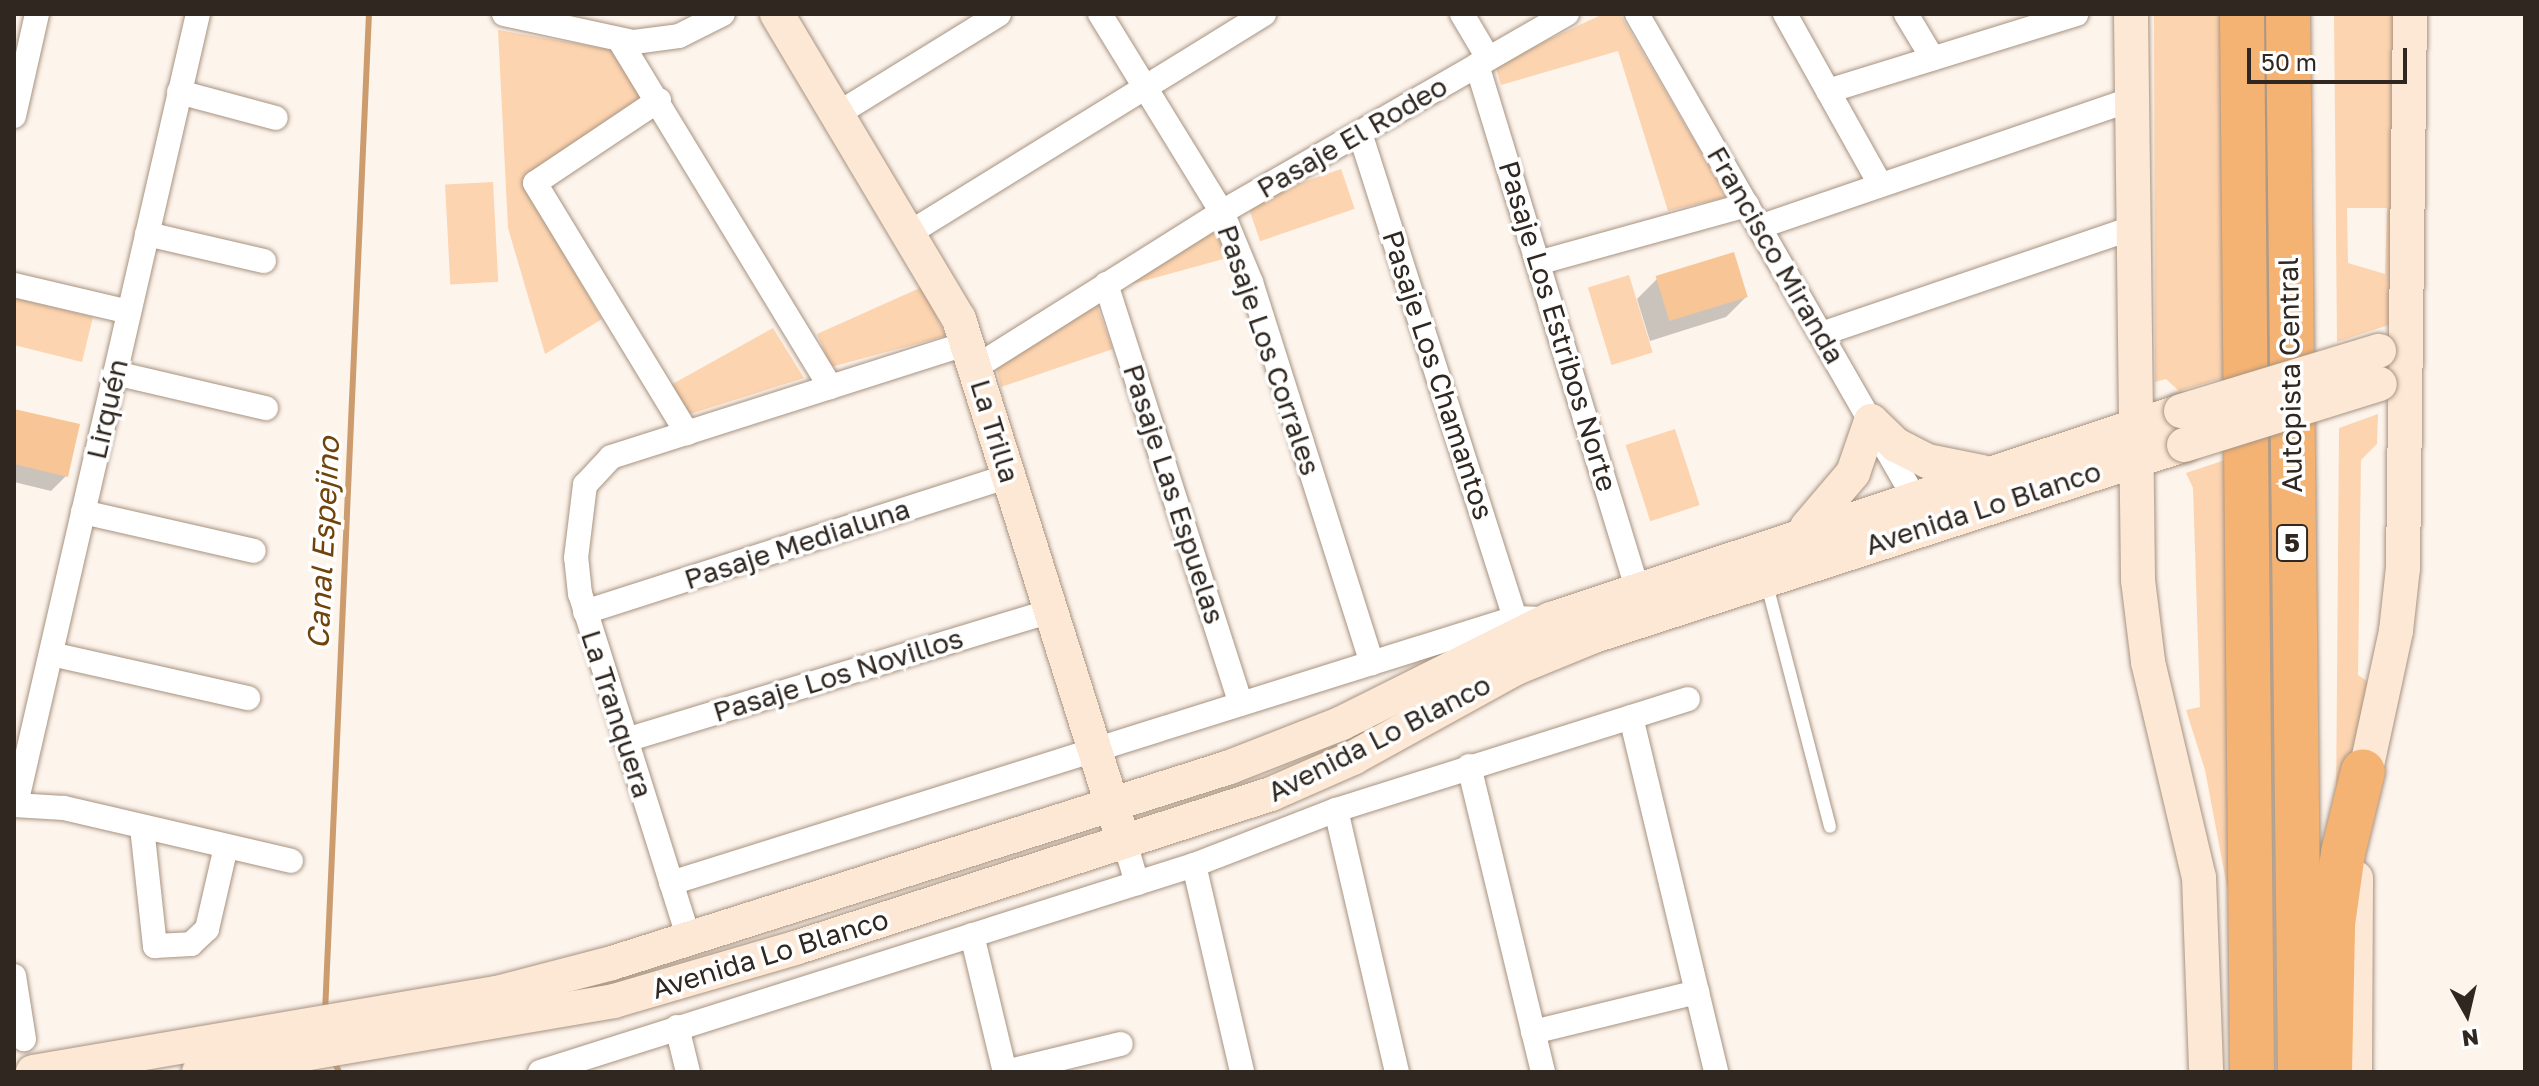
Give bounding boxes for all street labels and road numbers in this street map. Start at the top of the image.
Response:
street label: Pasaje El Rodeo [1251,69,1453,205]
street label: Francisco Miranda [1700,140,1852,370]
street label: Pasaje Los Estribos Norte [1492,157,1624,495]
street label: Pasaje Los Corrales [1210,220,1328,480]
street label: Pasaje Los Chamantos [1375,226,1501,524]
street label: Autopista Central [2271,257,2309,493]
street label: Lirquén [79,356,135,462]
street label: Pasaje Las Espuelas [1116,360,1232,628]
street label: La Trilla [963,375,1027,487]
street label: Avenida Lo Blanco [1861,454,2105,562]
street label: Pasaje Medialuna [680,492,914,596]
road number: 5 [2276,521,2308,565]
street label: Pasaje Los Novillos [709,621,967,729]
street label: La Tranquera [574,626,660,802]
street label: Avenida Lo Blanco [1262,667,1496,809]
street label: Avenida Lo Blanco [648,902,892,1006]

